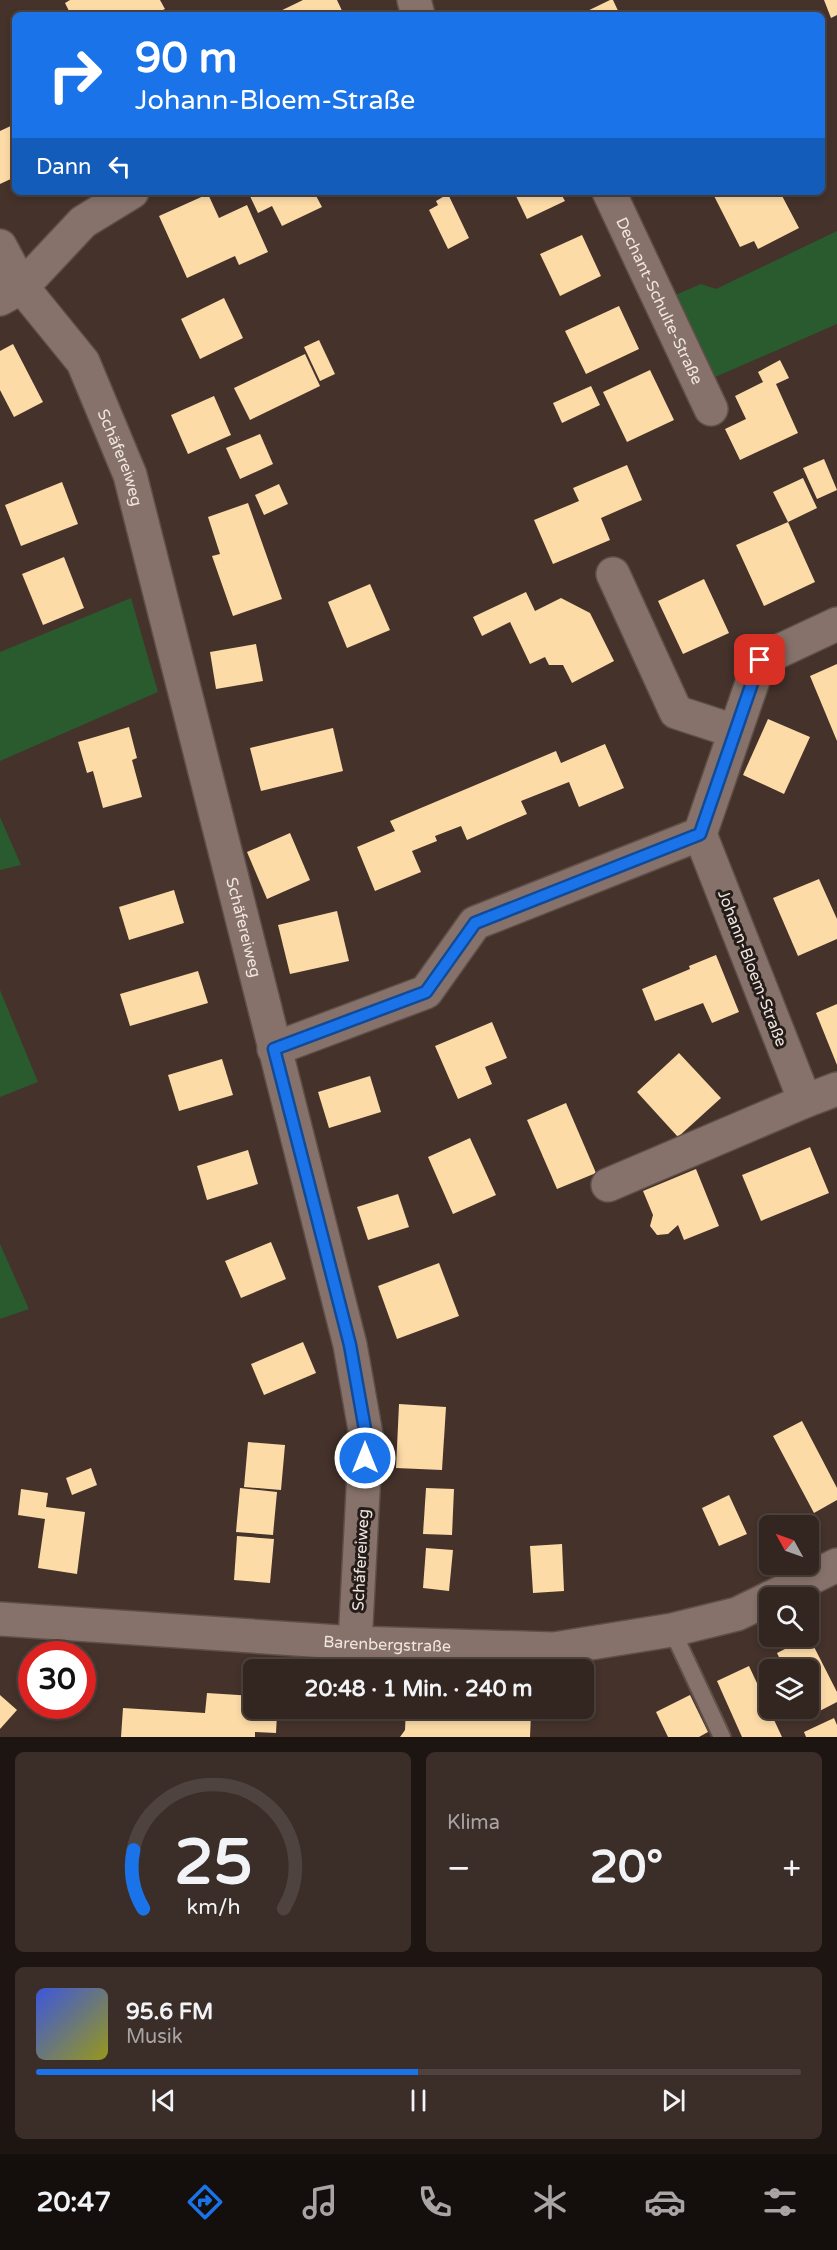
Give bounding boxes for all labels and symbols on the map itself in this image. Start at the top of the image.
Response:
street label: Dechant-Schulte-Straße [611,214,707,388]
street label: Schäfereiweg [93,406,146,508]
pin [734,634,785,685]
street label: Schäfereiweg [221,875,266,979]
street label: Johann-Bloem-Straße [713,887,791,1049]
position arrow [333,1426,397,1490]
street label: Schäfereiweg [348,1508,374,1612]
north arrow [759,1515,819,1575]
street label: Barenbergstraße [323,1632,451,1657]
speed limit sign: 30 [18,1641,96,1719]

